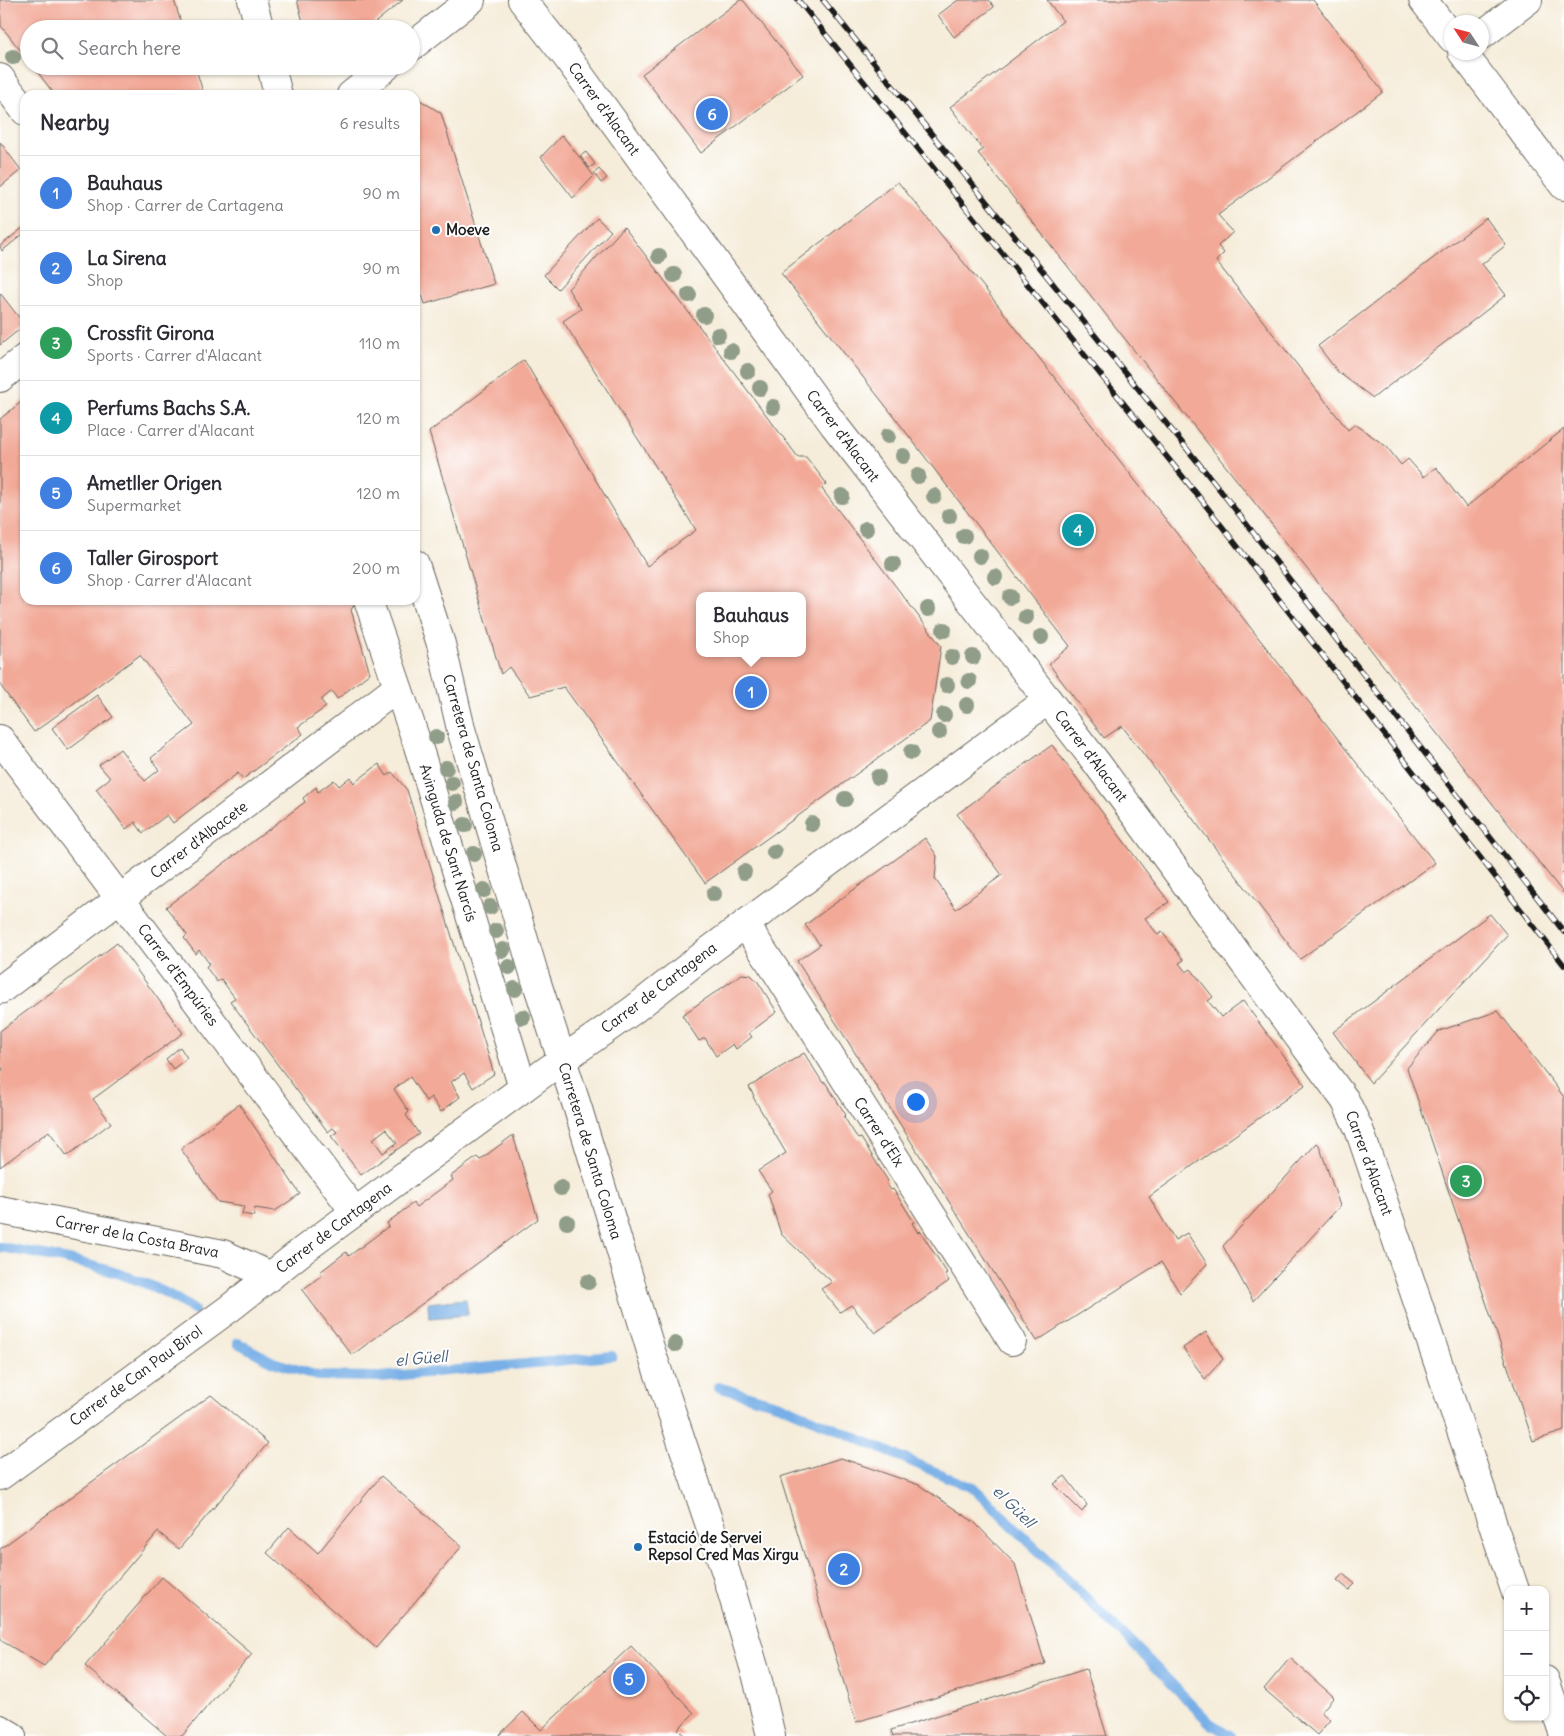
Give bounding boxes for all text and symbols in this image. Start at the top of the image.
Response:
north arrow [1444,15,1489,60]
search box [20,20,420,75]
icon: search [38,34,66,62]
text: Search here [78,36,181,60]
street label: Carrer d'Alacant [564,59,644,159]
pin: 6 [696,95,728,133]
text: Nearby [40,109,110,136]
text: 6 results [339,113,400,133]
text: Bauhaus [87,171,163,195]
text: 1 [53,183,59,203]
text: 90 m [362,183,400,203]
text: Shop · Carrer de Cartagena [87,195,284,215]
place label: Moeve [446,220,490,239]
marker: Moeve [430,224,442,236]
text: La Sirena [87,246,167,270]
text: 2 [52,258,60,278]
text: 90 m [362,258,400,278]
text: Shop [87,270,123,290]
text: Crossfit Girona [87,321,214,345]
text: 3 [51,333,61,353]
text: 110 m [359,333,400,353]
text: Sports · Carrer d'Alacant [87,345,262,365]
street label: Carrer d'Alacant [803,386,884,485]
text: Perfums Bachs S.A. [87,396,250,420]
text: 4 [51,408,61,428]
text: 120 m [357,408,400,428]
text: Place · Carrer d'Alacant [87,420,254,440]
text: Ametller Origen [87,471,222,495]
text: 5 [51,483,61,503]
text: 120 m [357,483,400,503]
text: Supermarket [87,495,181,515]
pin: 4 [1062,511,1094,549]
text: Taller Girosport [87,546,218,570]
text: 6 [51,558,61,578]
text: 200 m [352,558,400,578]
text: Shop · Carrer d'Alacant [87,570,252,590]
popup [696,592,806,657]
text: Bauhaus [713,603,789,627]
text: Shop [713,627,749,647]
street label: Carretera de Santa Coloma [439,672,508,854]
pin: 1 [735,673,767,711]
street label: Carrer d'Alacant [1051,706,1132,805]
street label: Avinguda de Sant Narcís [415,762,482,924]
street label: Carrer d'Albacete [146,797,251,882]
street label: Carrer d'Empúries [134,920,223,1030]
street label: Carrer de Cartagena [597,938,721,1037]
street label: Carretera de Santa Coloma [554,1060,627,1242]
your location [903,1089,929,1115]
street label: Carrer d'Elx [850,1093,909,1171]
street label: Carrer d'Alacant [1342,1108,1397,1218]
pin: 3 [1450,1162,1482,1200]
street label: Carrer de Cartagena [272,1178,396,1277]
street label: Carrer de la Costa Brava [54,1211,221,1262]
street label: Carrer de Can Pau Birol [66,1321,206,1430]
water label: el Güell [394,1346,450,1370]
water label: el Güell [988,1480,1041,1533]
place label: Estació de Servei Repsol Cred Mas Xirgu [648,1528,799,1565]
marker: Estació de Servei Repsol Cred Mas Xirgu [632,1541,644,1553]
pin: 2 [828,1550,860,1588]
map controls [1504,1586,1549,1721]
button: + [1504,1586,1549,1631]
button: − [1504,1631,1549,1676]
pin: 5 [613,1660,645,1698]
button: locate [1504,1676,1549,1721]

